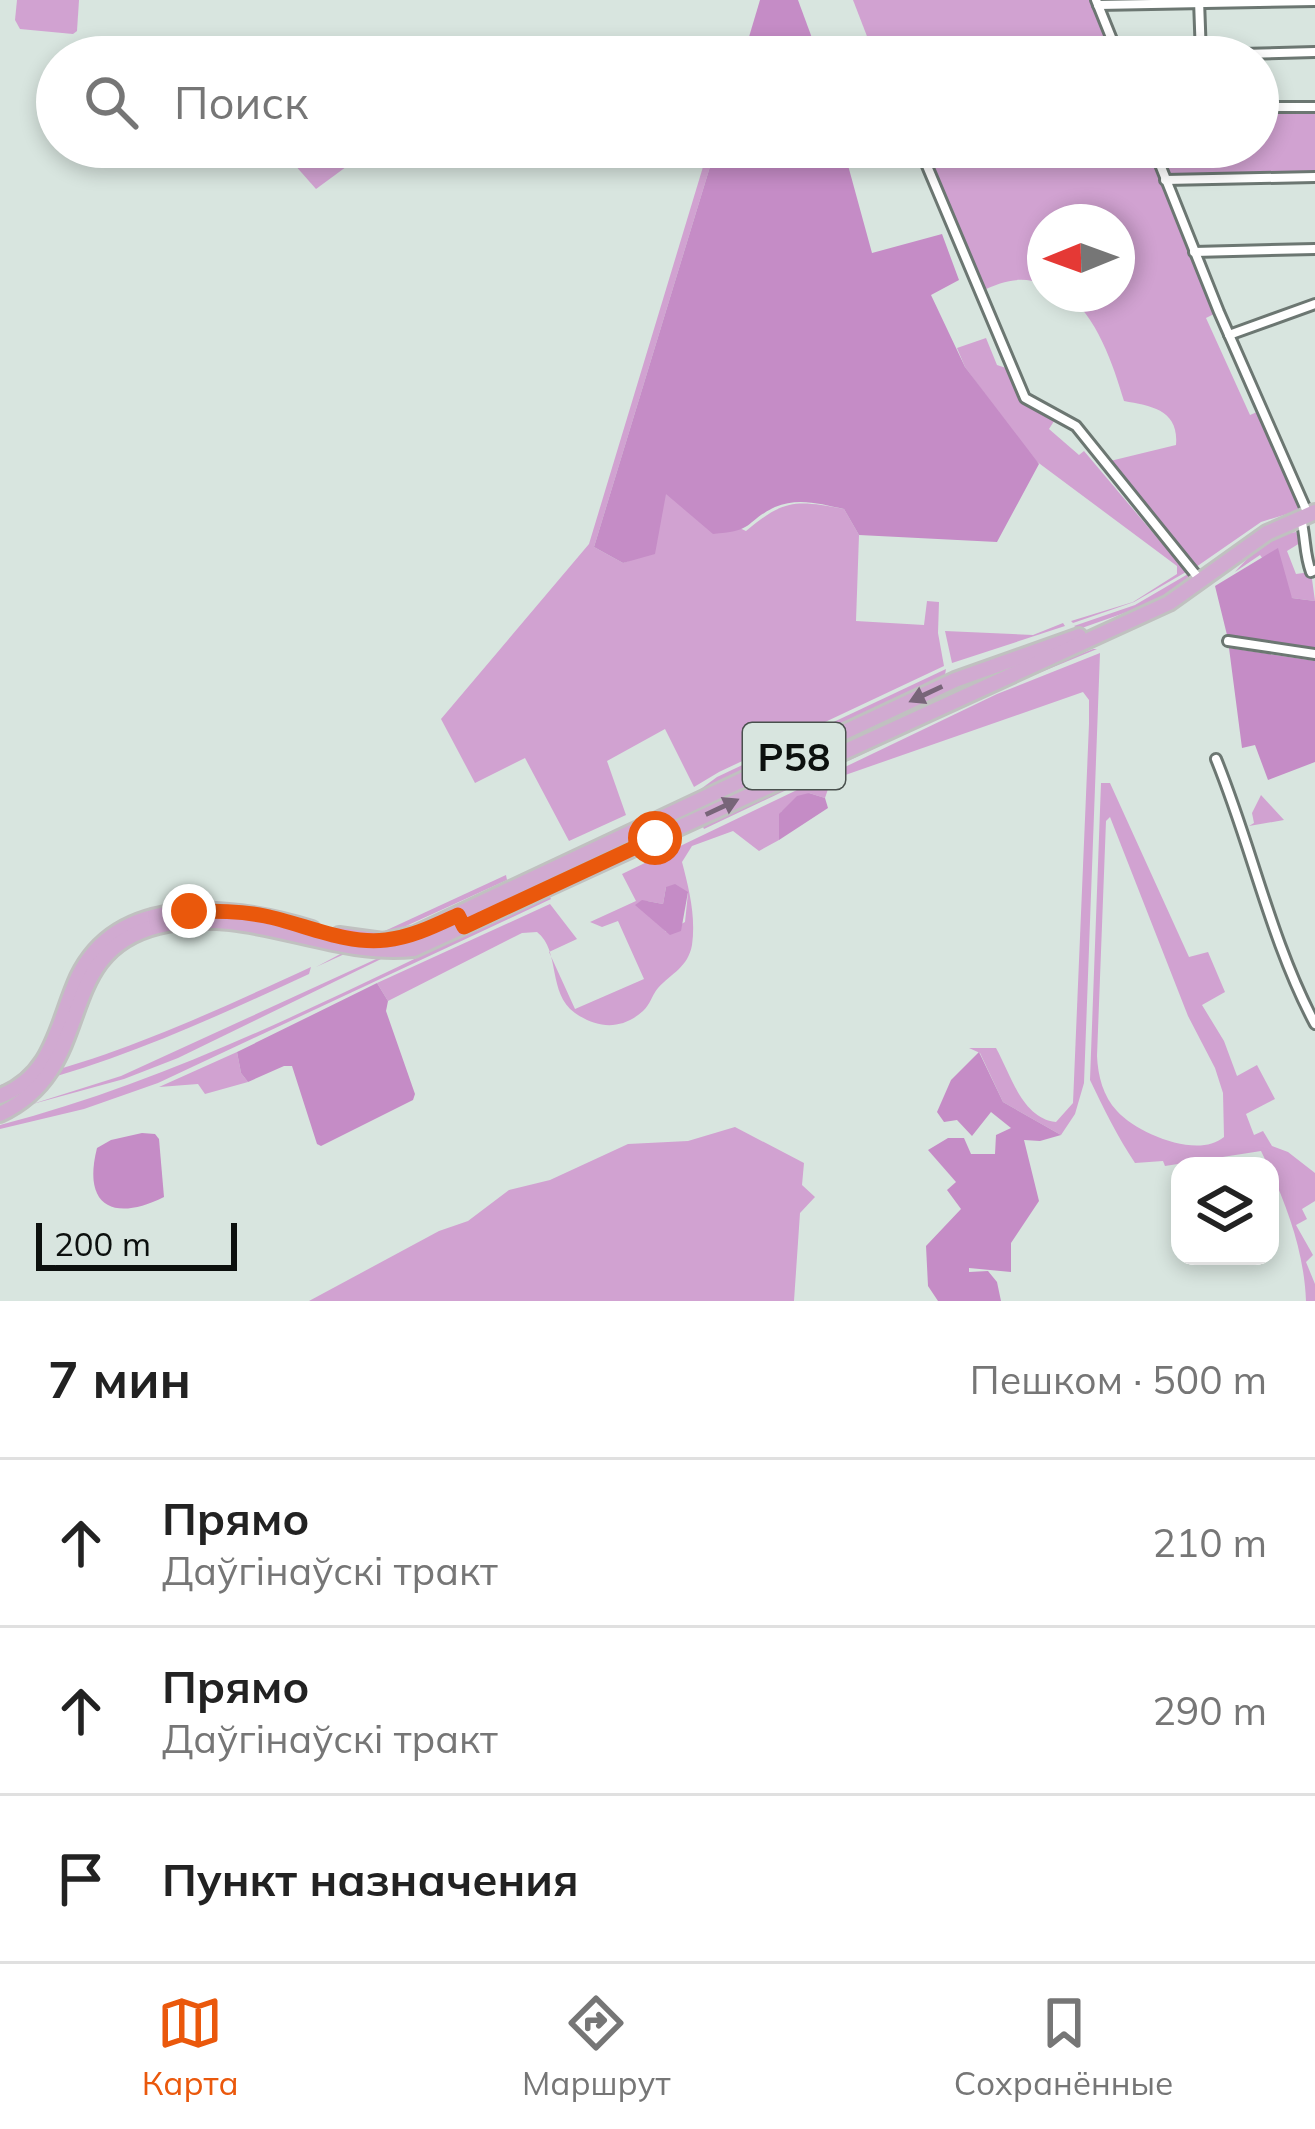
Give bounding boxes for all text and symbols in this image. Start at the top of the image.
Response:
search box [36,36,1279,168]
icon: search [78,69,144,135]
text: Поиск [174,74,308,130]
north arrow [1027,204,1135,312]
one-way arrow [908,684,943,704]
road number: Р58 [743,723,845,789]
one-way arrow [705,797,740,817]
route start [628,811,682,865]
route end [162,884,216,938]
map controls [1171,1157,1279,1265]
button: layers [1171,1157,1279,1265]
scale bar [36,1217,237,1270]
text: 200 m [54,1223,151,1264]
text: 7 мин [48,1347,191,1411]
text: Пешком · 500 m [970,1355,1267,1404]
text: Прямо [162,1490,310,1546]
icon: ahead [48,1510,114,1576]
text: 210 m [1152,1518,1267,1567]
text: Даўгінаўскі тракт [162,1546,498,1595]
text: Прямо [162,1658,310,1714]
icon: ahead [48,1678,114,1744]
text: 290 m [1152,1686,1267,1735]
text: Даўгінаўскі тракт [162,1714,498,1763]
icon: arrive [48,1846,114,1912]
text: Пункт назначения [162,1851,579,1907]
tab: Карта [142,1990,239,2103]
tab: Маршрут [522,1990,670,2103]
tab: Сохранённые [954,1990,1173,2103]

